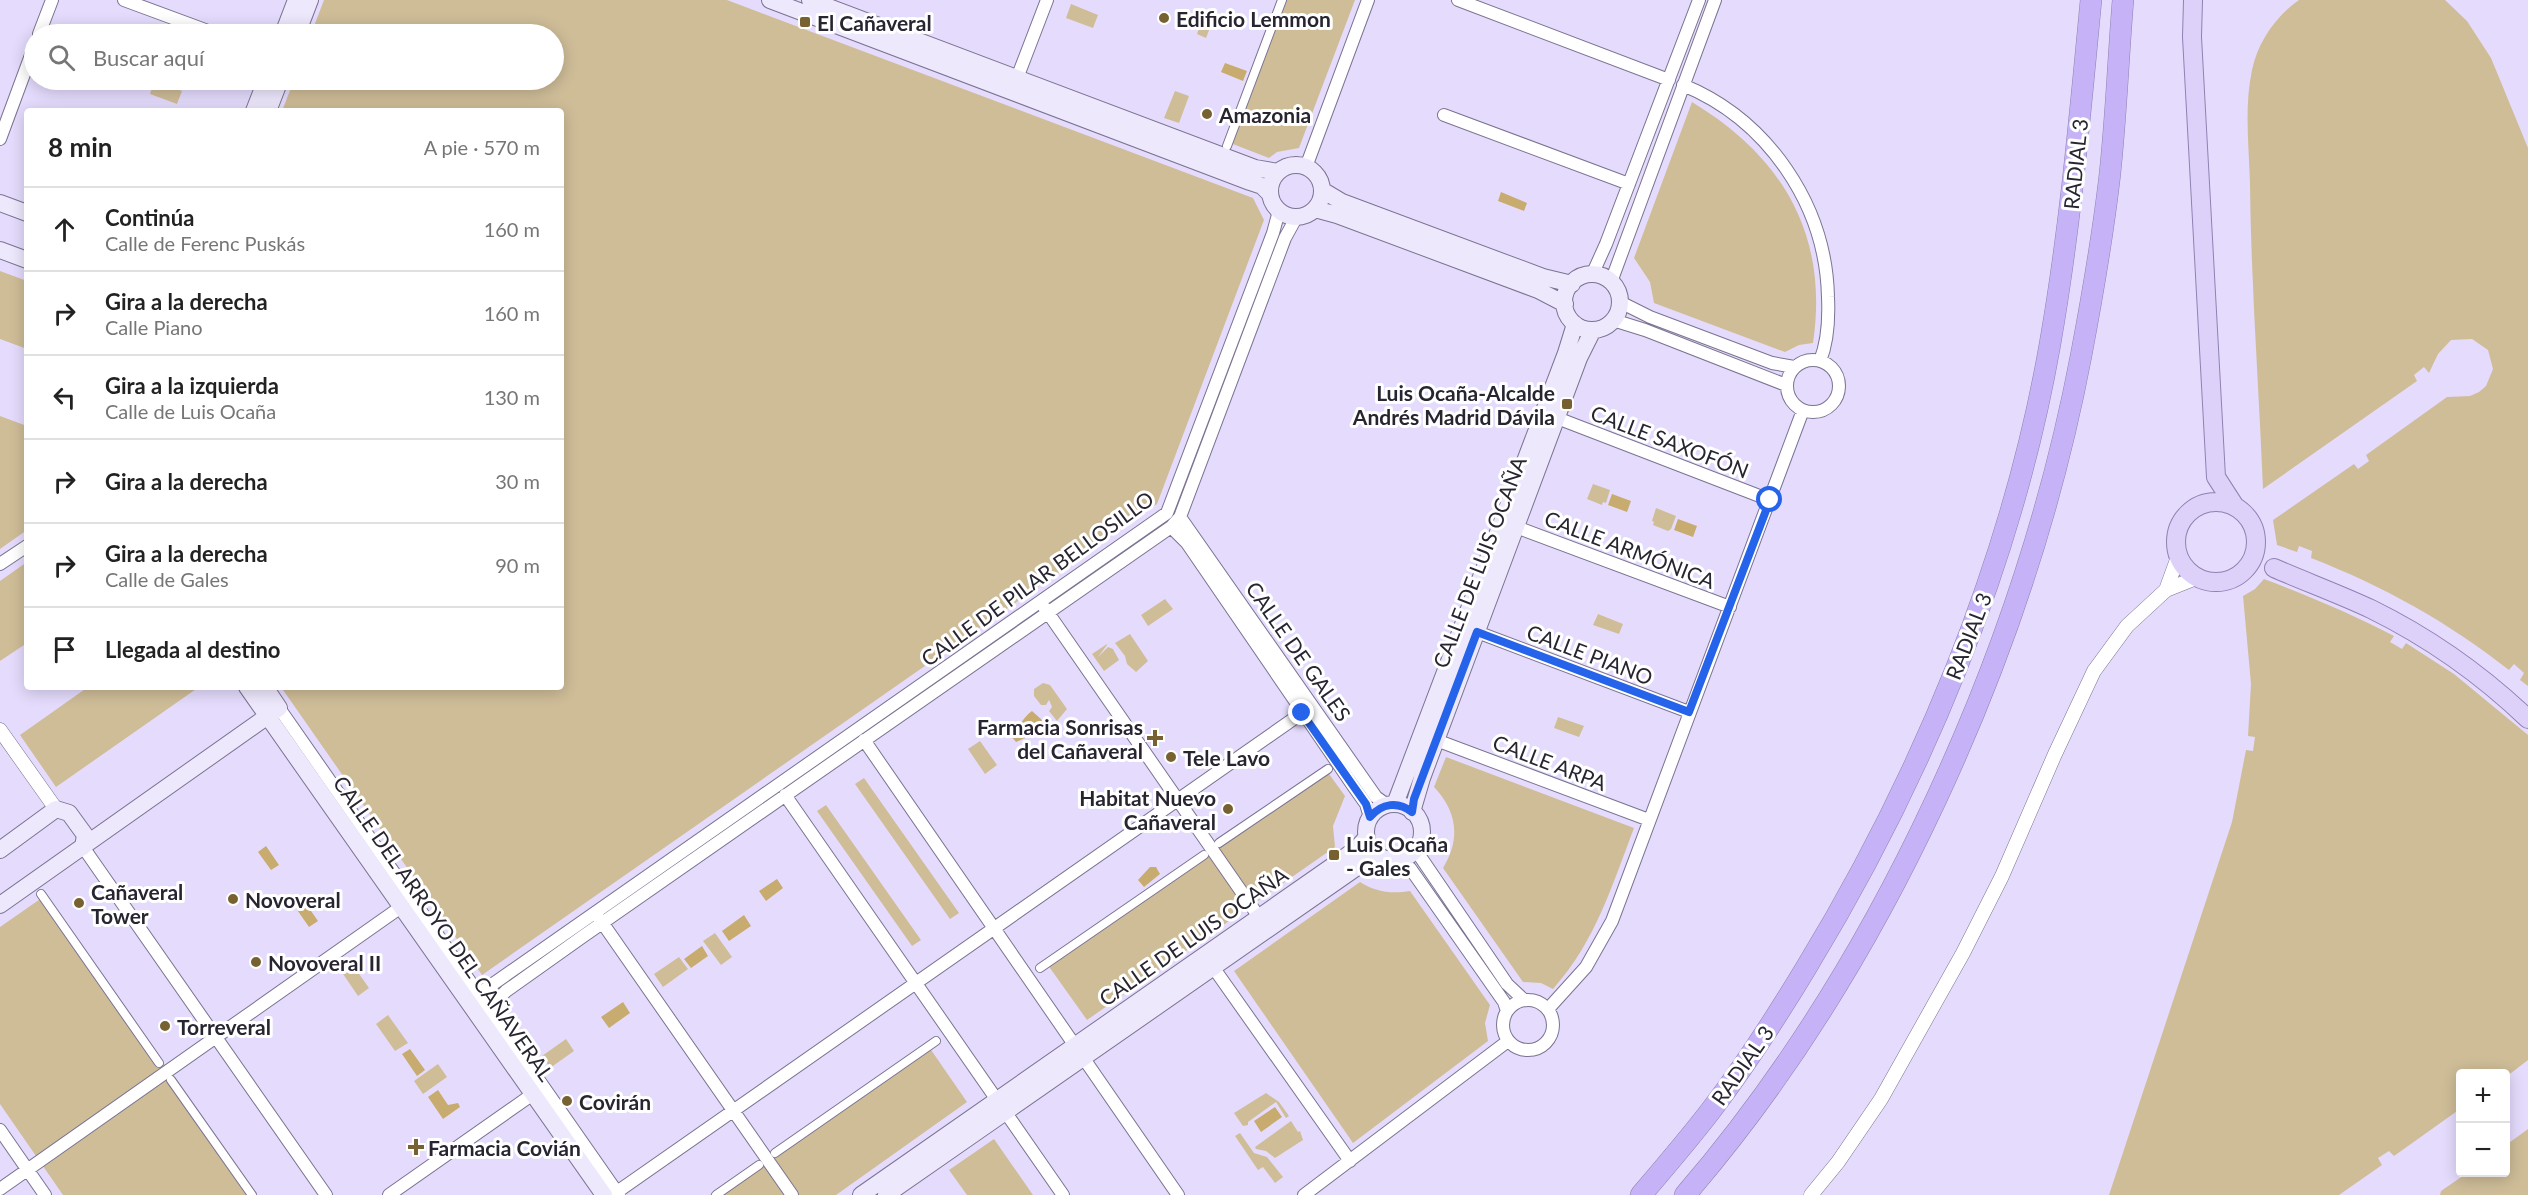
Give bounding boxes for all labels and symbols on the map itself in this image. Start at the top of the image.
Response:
place label: Edificio Lemmon [1176,6,1331,31]
place label: El Cañaveral [817,10,932,35]
marker: Edificio Lemmon [1157,11,1171,25]
marker: El Cañaveral [798,15,812,29]
place label: Amazonia [1218,102,1311,127]
marker: Amazonia [1200,107,1214,121]
street label: RADIAL 3 [2058,117,2092,211]
place label: Luis Ocaña-Alcalde Andrés Madrid Dávila [1352,380,1555,429]
marker: Luis Ocaña-Alcalde Andrés Madrid Dávila [1560,397,1574,411]
street label: CALLE SAXOFÓN [1588,399,1752,483]
street label: CALLE DE LUIS OCAÑA [1427,452,1531,671]
street label: CALLE DE PILAR BELLOSILLO [916,485,1158,671]
route start [1756,486,1782,512]
street label: CALLE ARMÓNICA [1541,505,1719,593]
street label: CALLE DE GALES [1242,576,1356,726]
street label: RADIAL 3 [1940,589,1996,683]
street label: CALLE PIANO [1523,619,1657,689]
route end [1288,699,1314,725]
place label: Farmacia Sonrisas del Cañaveral [977,714,1143,763]
street label: CALLE ARPA [1490,729,1611,795]
marker: Farmacia Sonrisas del Cañaveral [1148,731,1162,745]
place label: Tele Lavo [1183,745,1270,770]
marker: Tele Lavo [1164,750,1178,764]
street label: CALLE DEL ARROYO DEL CAÑAVERAL [329,771,560,1086]
place label: Habitat Nuevo Cañaveral [1079,785,1216,834]
marker: Habitat Nuevo Cañaveral [1221,802,1235,816]
place label: Luis Ocaña - Gales [1346,831,1448,880]
marker: Luis Ocaña - Gales [1327,848,1341,862]
street label: CALLE DE LUIS OCAÑA [1094,861,1293,1011]
place label: Cañaveral Tower [91,879,183,928]
place label: Novoveral [245,887,341,912]
marker: Novoveral [226,892,240,906]
marker: Cañaveral Tower [72,896,86,910]
place label: Novoveral II [268,950,381,975]
marker: Novoveral II [249,955,263,969]
place label: Torreveral [177,1014,271,1039]
marker: Torreveral [158,1019,172,1033]
street label: RADIAL 3 [1706,1020,1778,1110]
place label: Covirán [579,1089,651,1114]
marker: Covirán [560,1094,574,1108]
place label: Farmacia Covián [428,1135,581,1160]
marker: Farmacia Covián [409,1140,423,1154]

